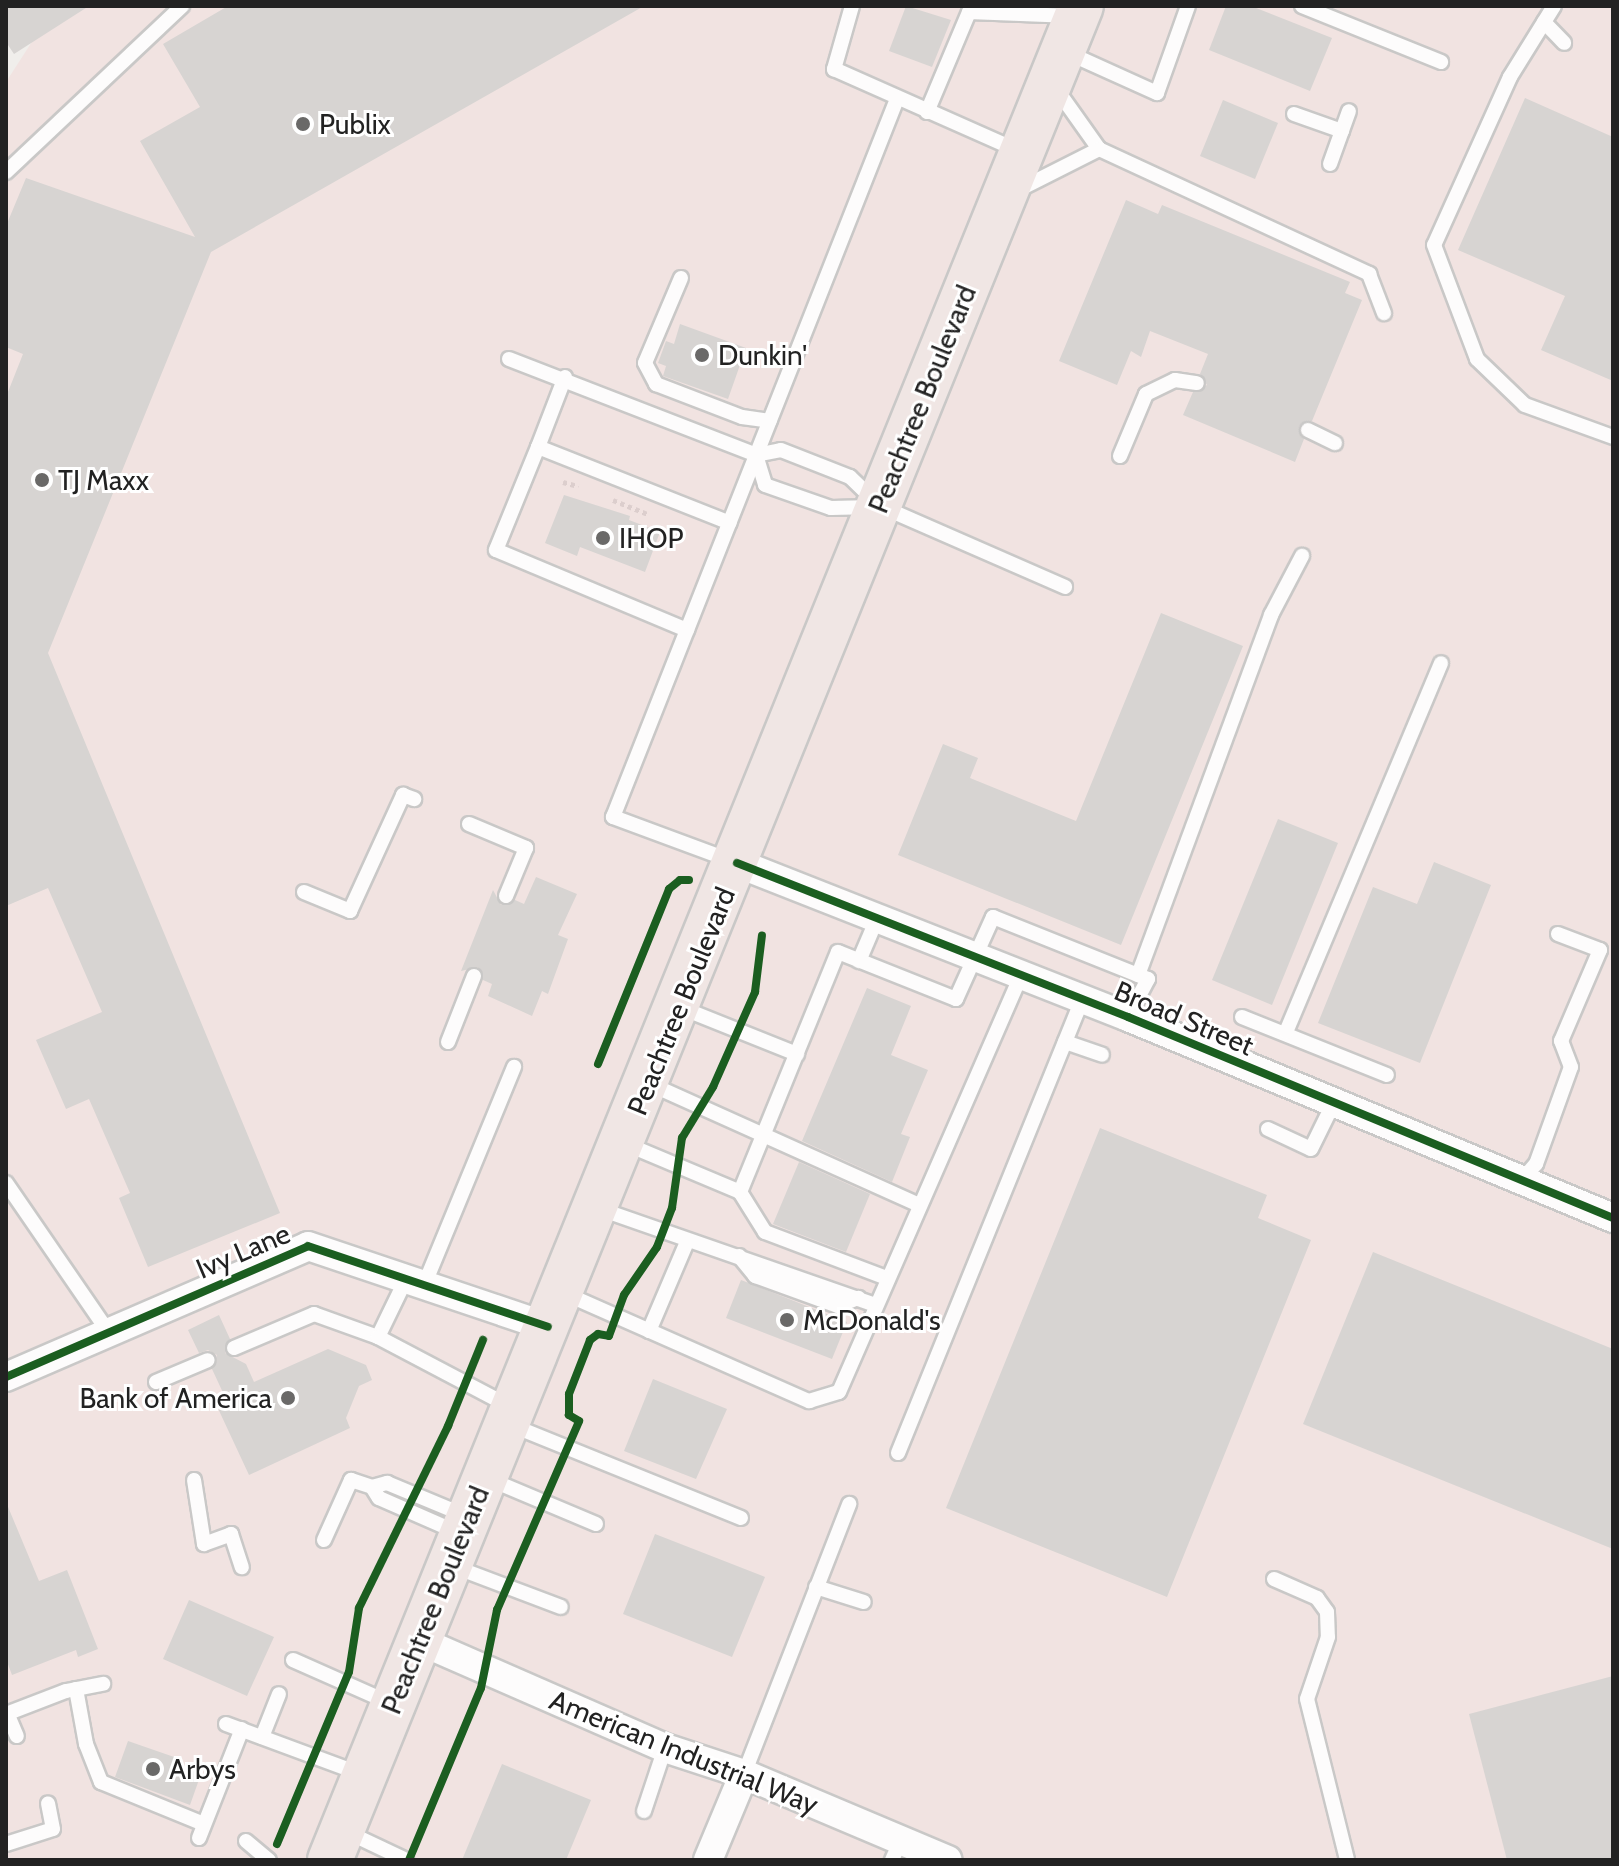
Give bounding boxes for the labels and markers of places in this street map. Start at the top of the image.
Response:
place label: Publix [319,107,391,141]
marker: Publix [294,115,312,133]
place label: Dunkin' [718,338,807,372]
marker: Dunkin' [693,346,711,364]
place label: TJ Maxx [58,463,149,497]
marker: TJ Maxx [33,471,51,489]
place label: IHOP [619,521,683,555]
marker: IHOP [594,529,612,547]
place label: McDonald's [803,1303,941,1337]
marker: McDonald's [778,1311,796,1329]
place label: Bank of America [79,1381,272,1415]
marker: Bank of America [279,1389,297,1407]
place label: Arbys [169,1752,236,1786]
marker: Arbys [144,1760,162,1778]

